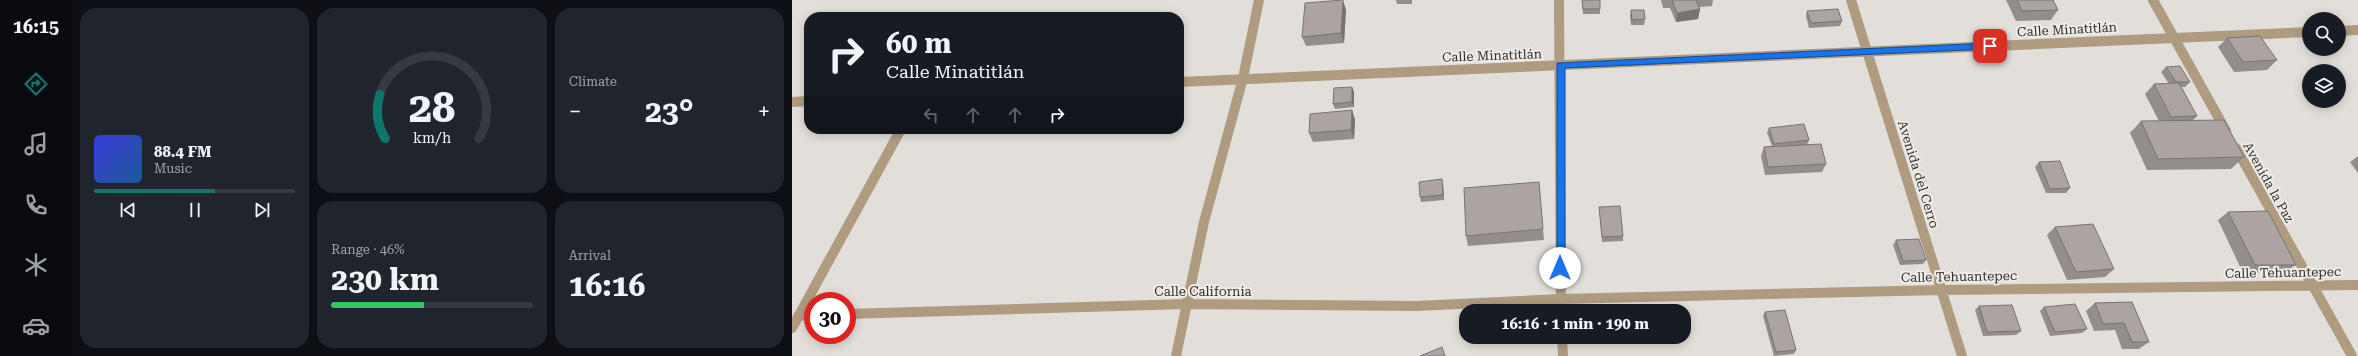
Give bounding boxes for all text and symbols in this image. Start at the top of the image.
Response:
map controls [2302,12,2346,108]
button: search [2302,12,2346,56]
text: 16:15 [13,16,59,37]
street label: Calle Minatitlán [2017,19,2118,40]
text: 60 m [886,27,951,60]
icon: right [820,28,872,80]
pin [1973,29,2007,63]
icon: arrive [1979,35,2001,57]
street label: Calle Minatitlán [1442,46,1543,65]
text: Calle Minatitlán [886,61,1024,82]
button: layers [2302,64,2346,108]
icon: directions [22,70,50,98]
text: Climate [569,74,617,89]
text: 28 [409,82,455,131]
text: 23° [645,94,694,129]
text: − [569,99,581,124]
text: + [758,99,770,124]
icon: left [920,104,942,126]
icon: ahead [962,104,984,126]
icon: ahead [1004,104,1026,126]
icon: right [1046,104,1068,126]
street label: Avenida del Cerro [1895,118,1942,230]
text: km/h [413,129,451,145]
icon: music [22,130,50,158]
street label: Avenida la Paz [2240,139,2297,225]
text: 88.4 FM [154,143,211,161]
text: Music [154,161,192,176]
icon: phone [22,191,50,219]
icon: previous [117,199,139,221]
icon: pause [184,199,206,221]
icon: next [251,199,273,221]
text: Range · 46% [331,242,404,257]
position arrow [1539,247,1581,289]
text: Arrival [569,248,611,263]
icon: climate [22,251,50,279]
text: 230 km [331,262,439,297]
street label: Calle Tehuantepec [2225,264,2341,281]
text: 16:16 [569,268,645,303]
street label: Calle Tehuantepec [1901,268,2017,285]
street label: Calle California [1154,284,1252,299]
speed limit sign: 30 [804,292,856,344]
icon: car [22,312,50,340]
text: 16:16 · 1 min · 190 m [1501,315,1649,333]

